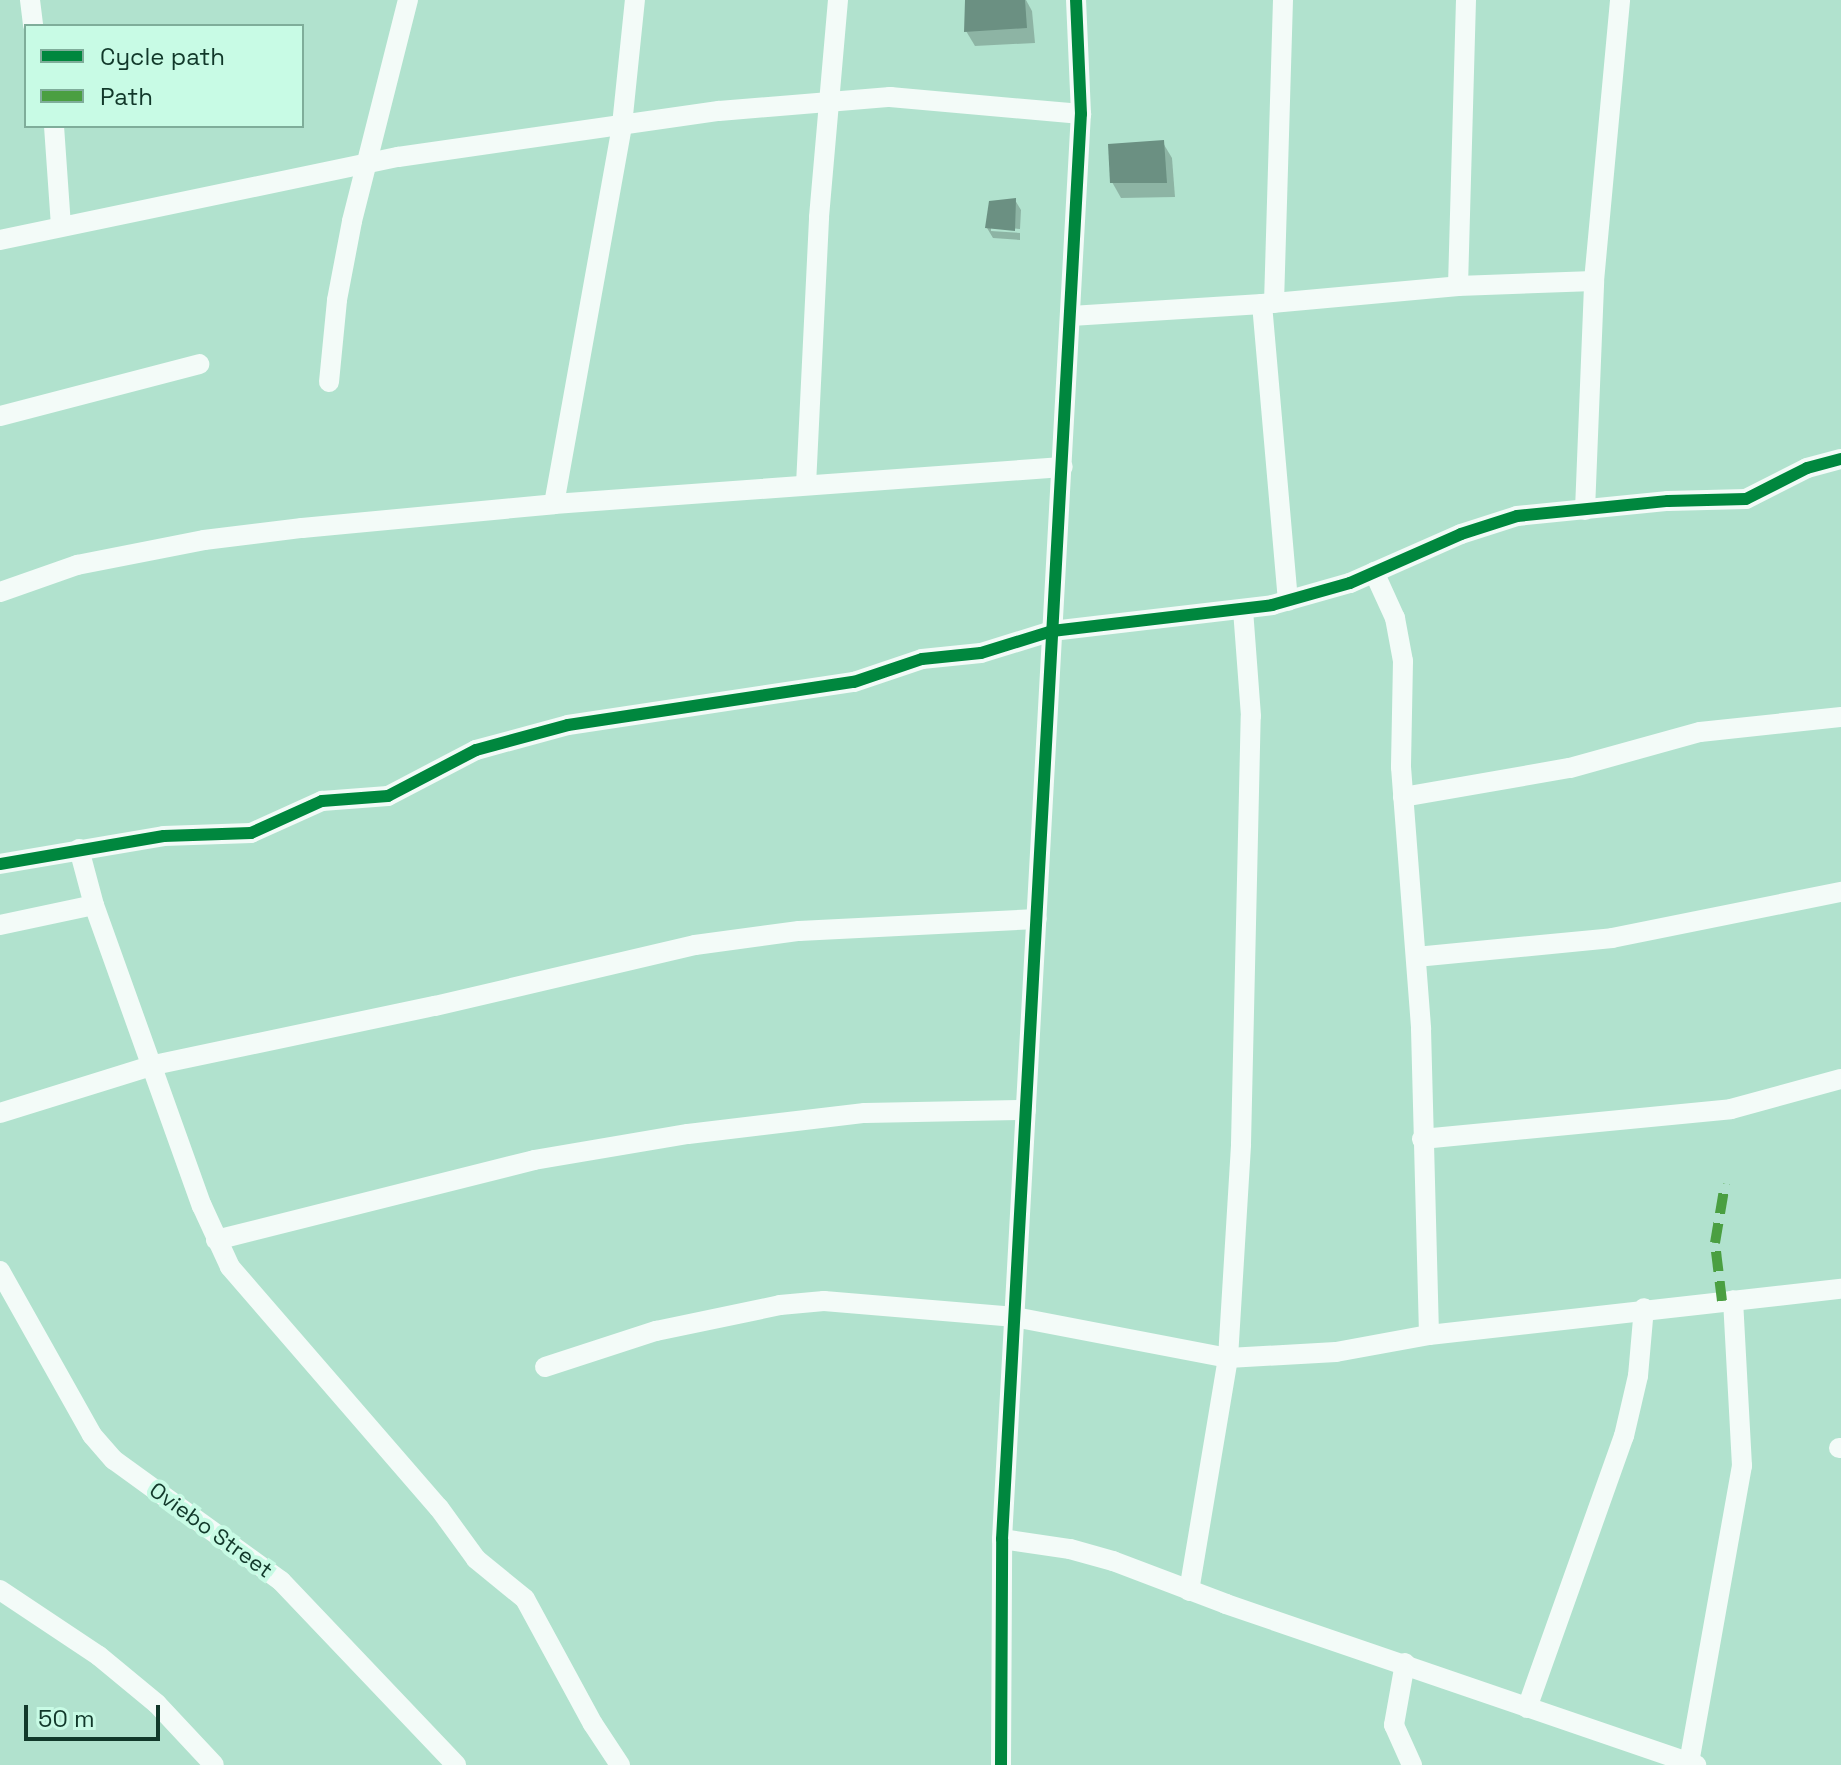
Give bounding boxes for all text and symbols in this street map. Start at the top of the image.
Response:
legend [24,24,304,128]
text: Cycle path [100,41,225,72]
text: Path [100,81,153,112]
street label: Oviebo Street [144,1477,278,1583]
scale bar [28,1689,164,1739]
text: 50 m [38,1703,95,1734]

